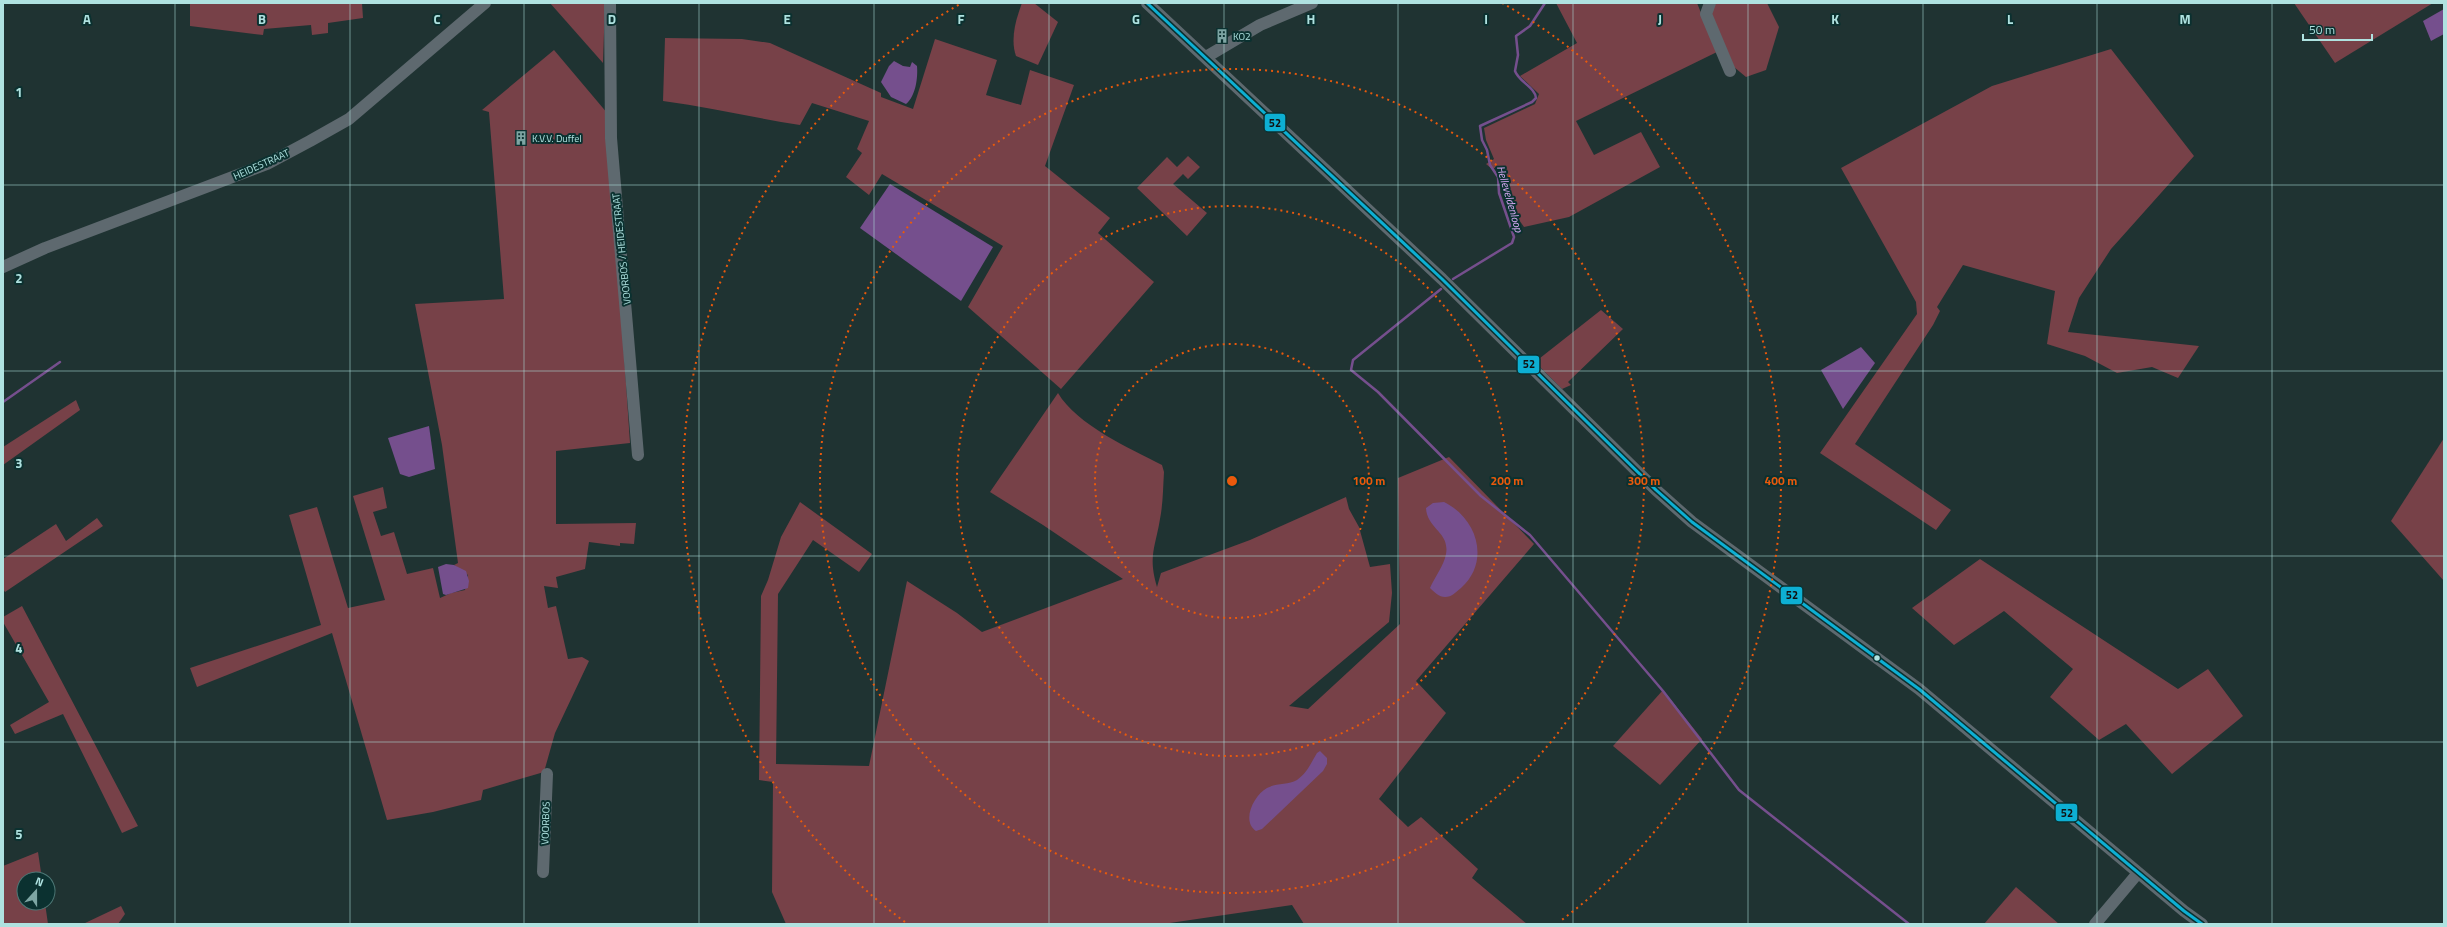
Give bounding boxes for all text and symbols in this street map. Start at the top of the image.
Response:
text: A [83,9,91,29]
text: B [258,9,266,29]
text: C [433,9,441,29]
text: D [608,9,616,29]
text: E [783,9,791,29]
text: F [958,9,965,29]
text: G [1132,9,1140,29]
text: H [1307,9,1315,29]
text: I [1484,9,1488,29]
text: J [1658,9,1662,29]
text: K [1831,9,1839,29]
text: L [2007,9,2013,29]
text: M [2179,9,2191,29]
scale bar [2303,16,2372,42]
text: 50 m [2309,20,2335,39]
building icon: KO2 [1214,28,1230,44]
place label: KO2 [1233,29,1251,44]
text: 1 [15,82,23,102]
line badge: 52 [1264,113,1286,132]
text: 52 [1269,115,1281,131]
building icon: K.V.V. Duffel [513,130,529,146]
place label: K.V.V. Duffel [532,131,582,146]
street label: HEIDESTRAAT [231,145,292,184]
water label: Helleveldenloop [1493,164,1527,235]
street label: VOORBOS / HEIDESTRAAT [608,192,635,305]
text: 2 [15,268,23,288]
line badge: 52 [1517,355,1540,374]
text: 52 [1523,356,1535,372]
text: 3 [15,453,23,473]
text: 100 m [1353,471,1385,490]
text: 200 m [1491,471,1523,490]
text: 300 m [1628,471,1660,490]
text: 400 m [1765,471,1797,490]
centre of rings [1225,474,1239,488]
line badge: 52 [1780,586,1803,605]
text: 52 [1786,587,1798,603]
text: 4 [15,638,23,658]
unlabelled marker [1872,653,1882,663]
street label: VOORBOS [537,801,554,845]
line badge: 52 [2055,803,2078,822]
text: 52 [2061,805,2073,821]
text: 5 [15,824,23,844]
north arrow [16,871,56,911]
text: N [33,873,46,890]

